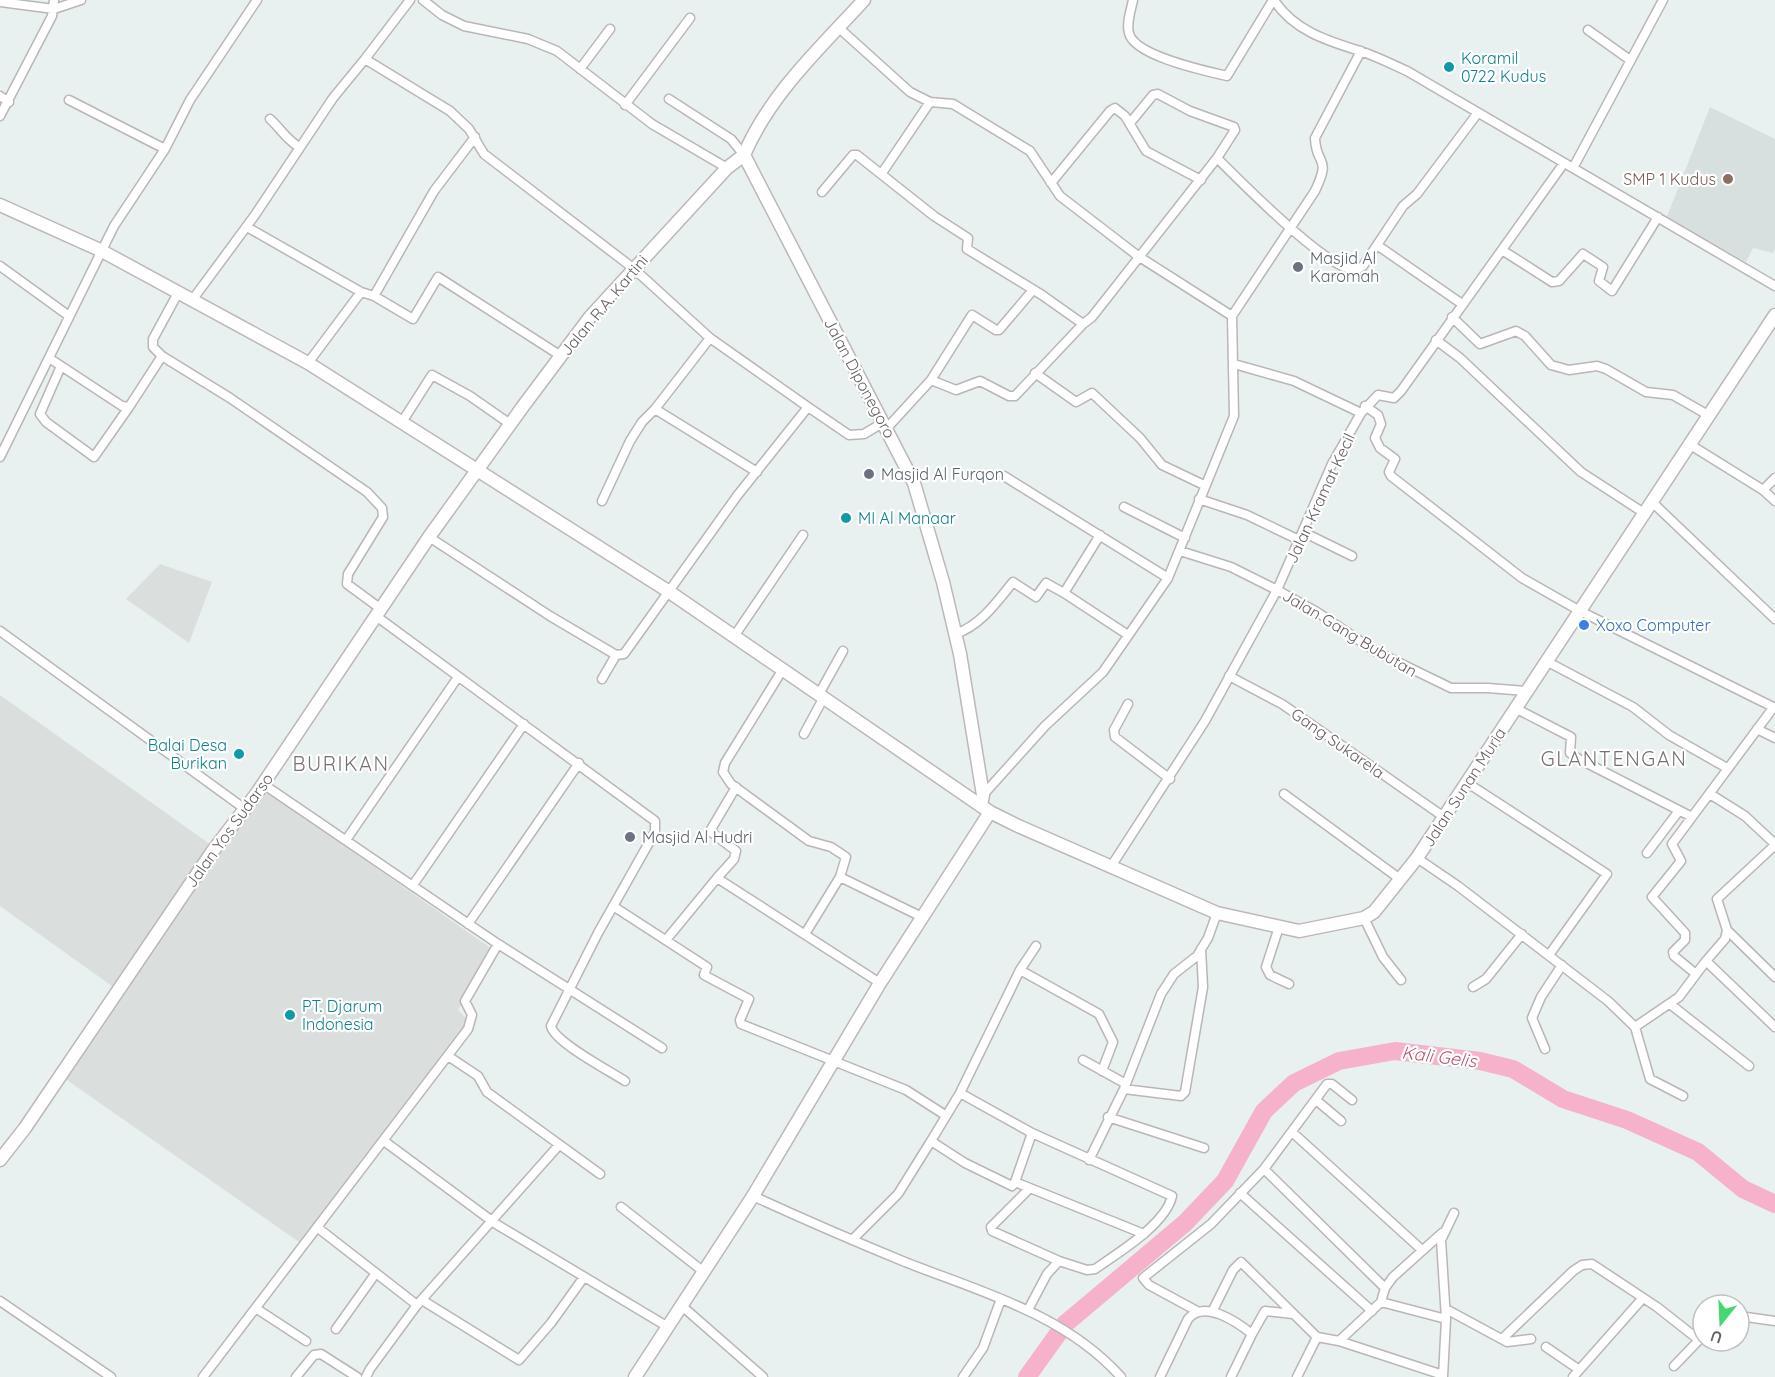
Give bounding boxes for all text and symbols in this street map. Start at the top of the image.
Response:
place label: Koramil 0722 Kudus [1461,48,1546,86]
marker: Koramil 0722 Kudus [1442,60,1456,74]
place label: SMP 1 Kudus [1623,169,1716,189]
marker: SMP 1 Kudus [1721,172,1735,186]
place label: Masjid Al Karomah [1310,248,1379,286]
street label: Jalan R.A. Kartini [556,251,652,359]
marker: Masjid Al Karomah [1291,260,1305,274]
street label: Jalan Diponegoro [820,315,900,441]
street label: Jalan Kramat Kecil [1281,430,1359,566]
place label: Masjid Al Furqon [881,464,1004,484]
marker: Masjid Al Furqon [862,467,876,481]
place label: MI Al Manaar [858,508,956,528]
marker: MI Al Manaar [839,511,853,525]
street label: Jalan Gang Bubutan [1279,585,1421,681]
place label: Xoxo Computer [1596,615,1711,635]
marker: Xoxo Computer [1577,618,1591,632]
street label: Gang Sukarela [1288,704,1388,782]
street label: Jalan Sunan Muria [1418,724,1510,850]
place label: Balai Desa Burikan [148,735,227,773]
district label: GLANTENGAN [1541,746,1687,771]
marker: Balai Desa Burikan [232,747,246,761]
district label: BURIKAN [292,751,390,776]
street label: Jalan Yos Sudarso [181,769,277,891]
place label: Masjid Al Hudri [642,827,753,847]
marker: Masjid Al Hudri [623,830,637,844]
place label: PT. Djarum Indonesia [302,996,382,1034]
marker: PT. Djarum Indonesia [283,1008,297,1022]
water label: Kali Gelis [1400,1041,1479,1073]
north arrow [1691,1293,1751,1353]
text: U [1708,1326,1725,1349]

